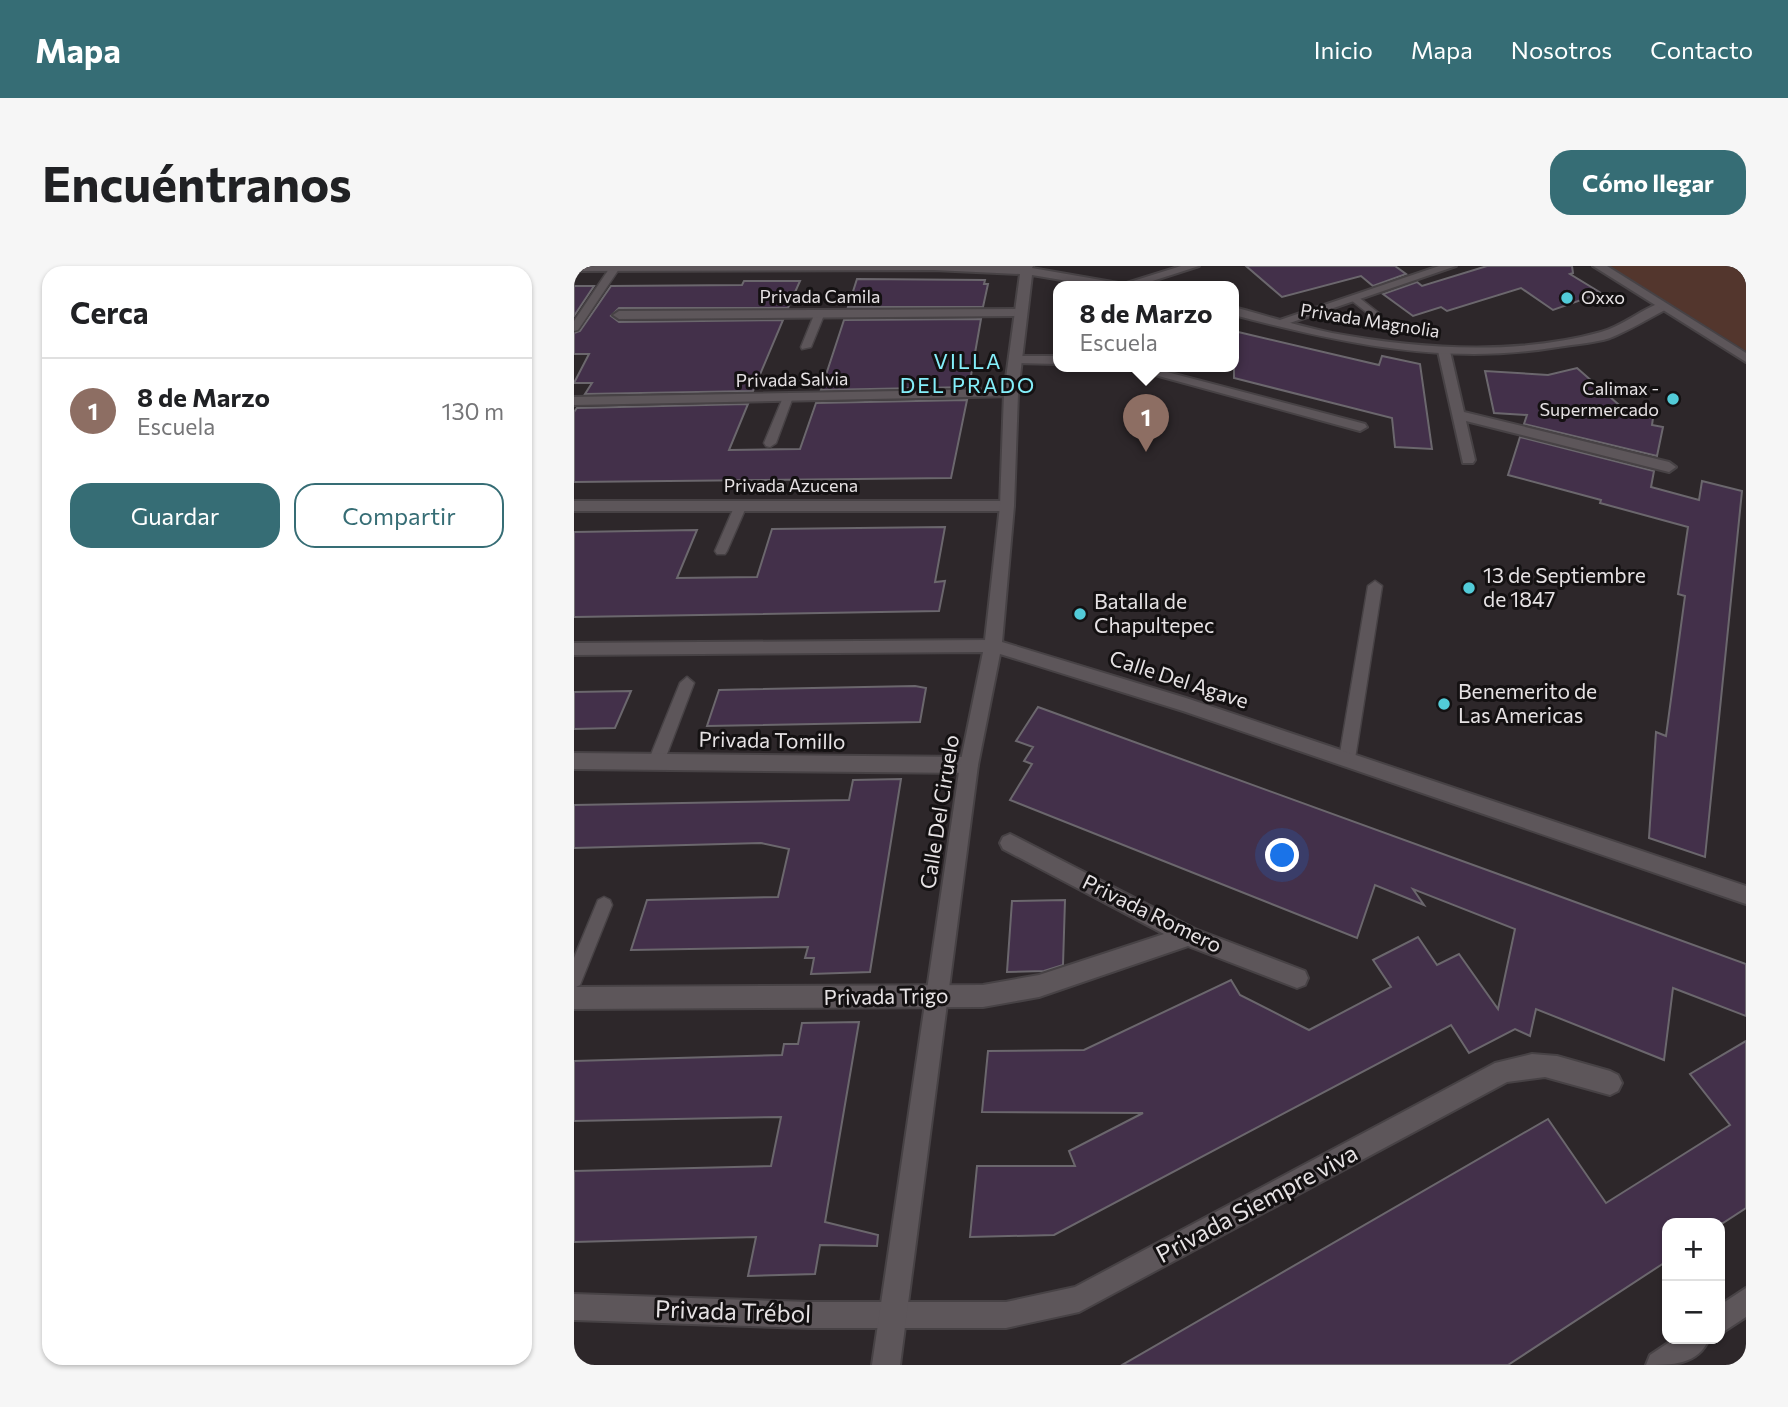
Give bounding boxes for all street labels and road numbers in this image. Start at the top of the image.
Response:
street label: Privada Camila [760,285,880,307]
street label: Privada Magnolia [1299,298,1441,342]
street label: Privada Salvia [735,367,848,391]
street label: Privada Azucena [724,474,858,496]
street label: Calle Del Agave [1107,644,1252,713]
street label: Privada Tomillo [698,726,846,753]
street label: Calle Del Ciruelo [914,733,963,891]
street label: Privada Romero [1079,868,1226,957]
street label: Privada Trigo [823,982,949,1009]
street label: Privada Siempre viva [1151,1137,1362,1268]
street label: Privada Trébol [654,1293,812,1328]

